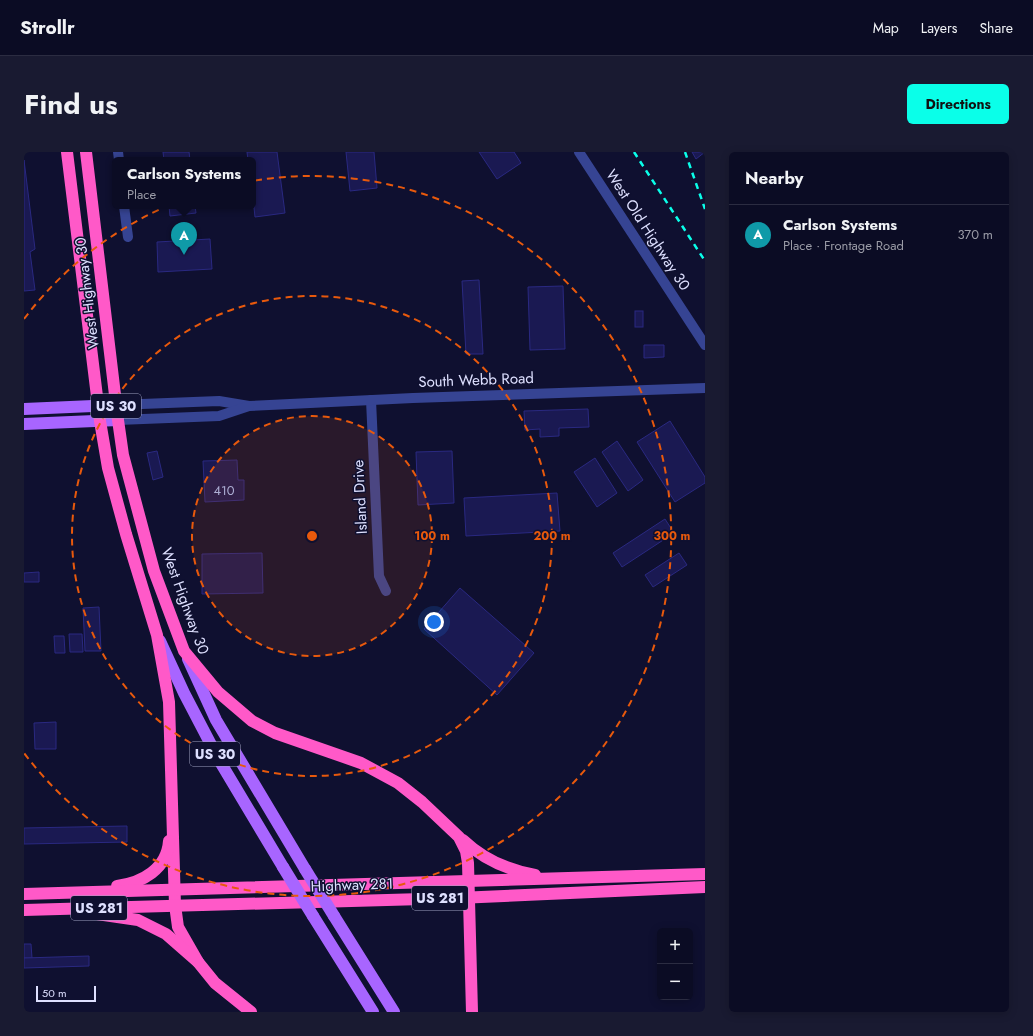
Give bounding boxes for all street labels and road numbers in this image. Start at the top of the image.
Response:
street label: West Old Highway 30 [601,165,695,295]
street label: West Highway 30 [69,236,105,350]
street label: South Webb Road [418,367,534,393]
road number: US 30 [91,394,141,418]
street label: Island Drive [347,459,373,535]
street label: West Highway 30 [155,545,215,657]
road number: US 30 [190,742,240,766]
street label: Highway 281 [310,873,394,897]
road number: US 281 [412,886,468,910]
road number: US 281 [71,896,127,920]

